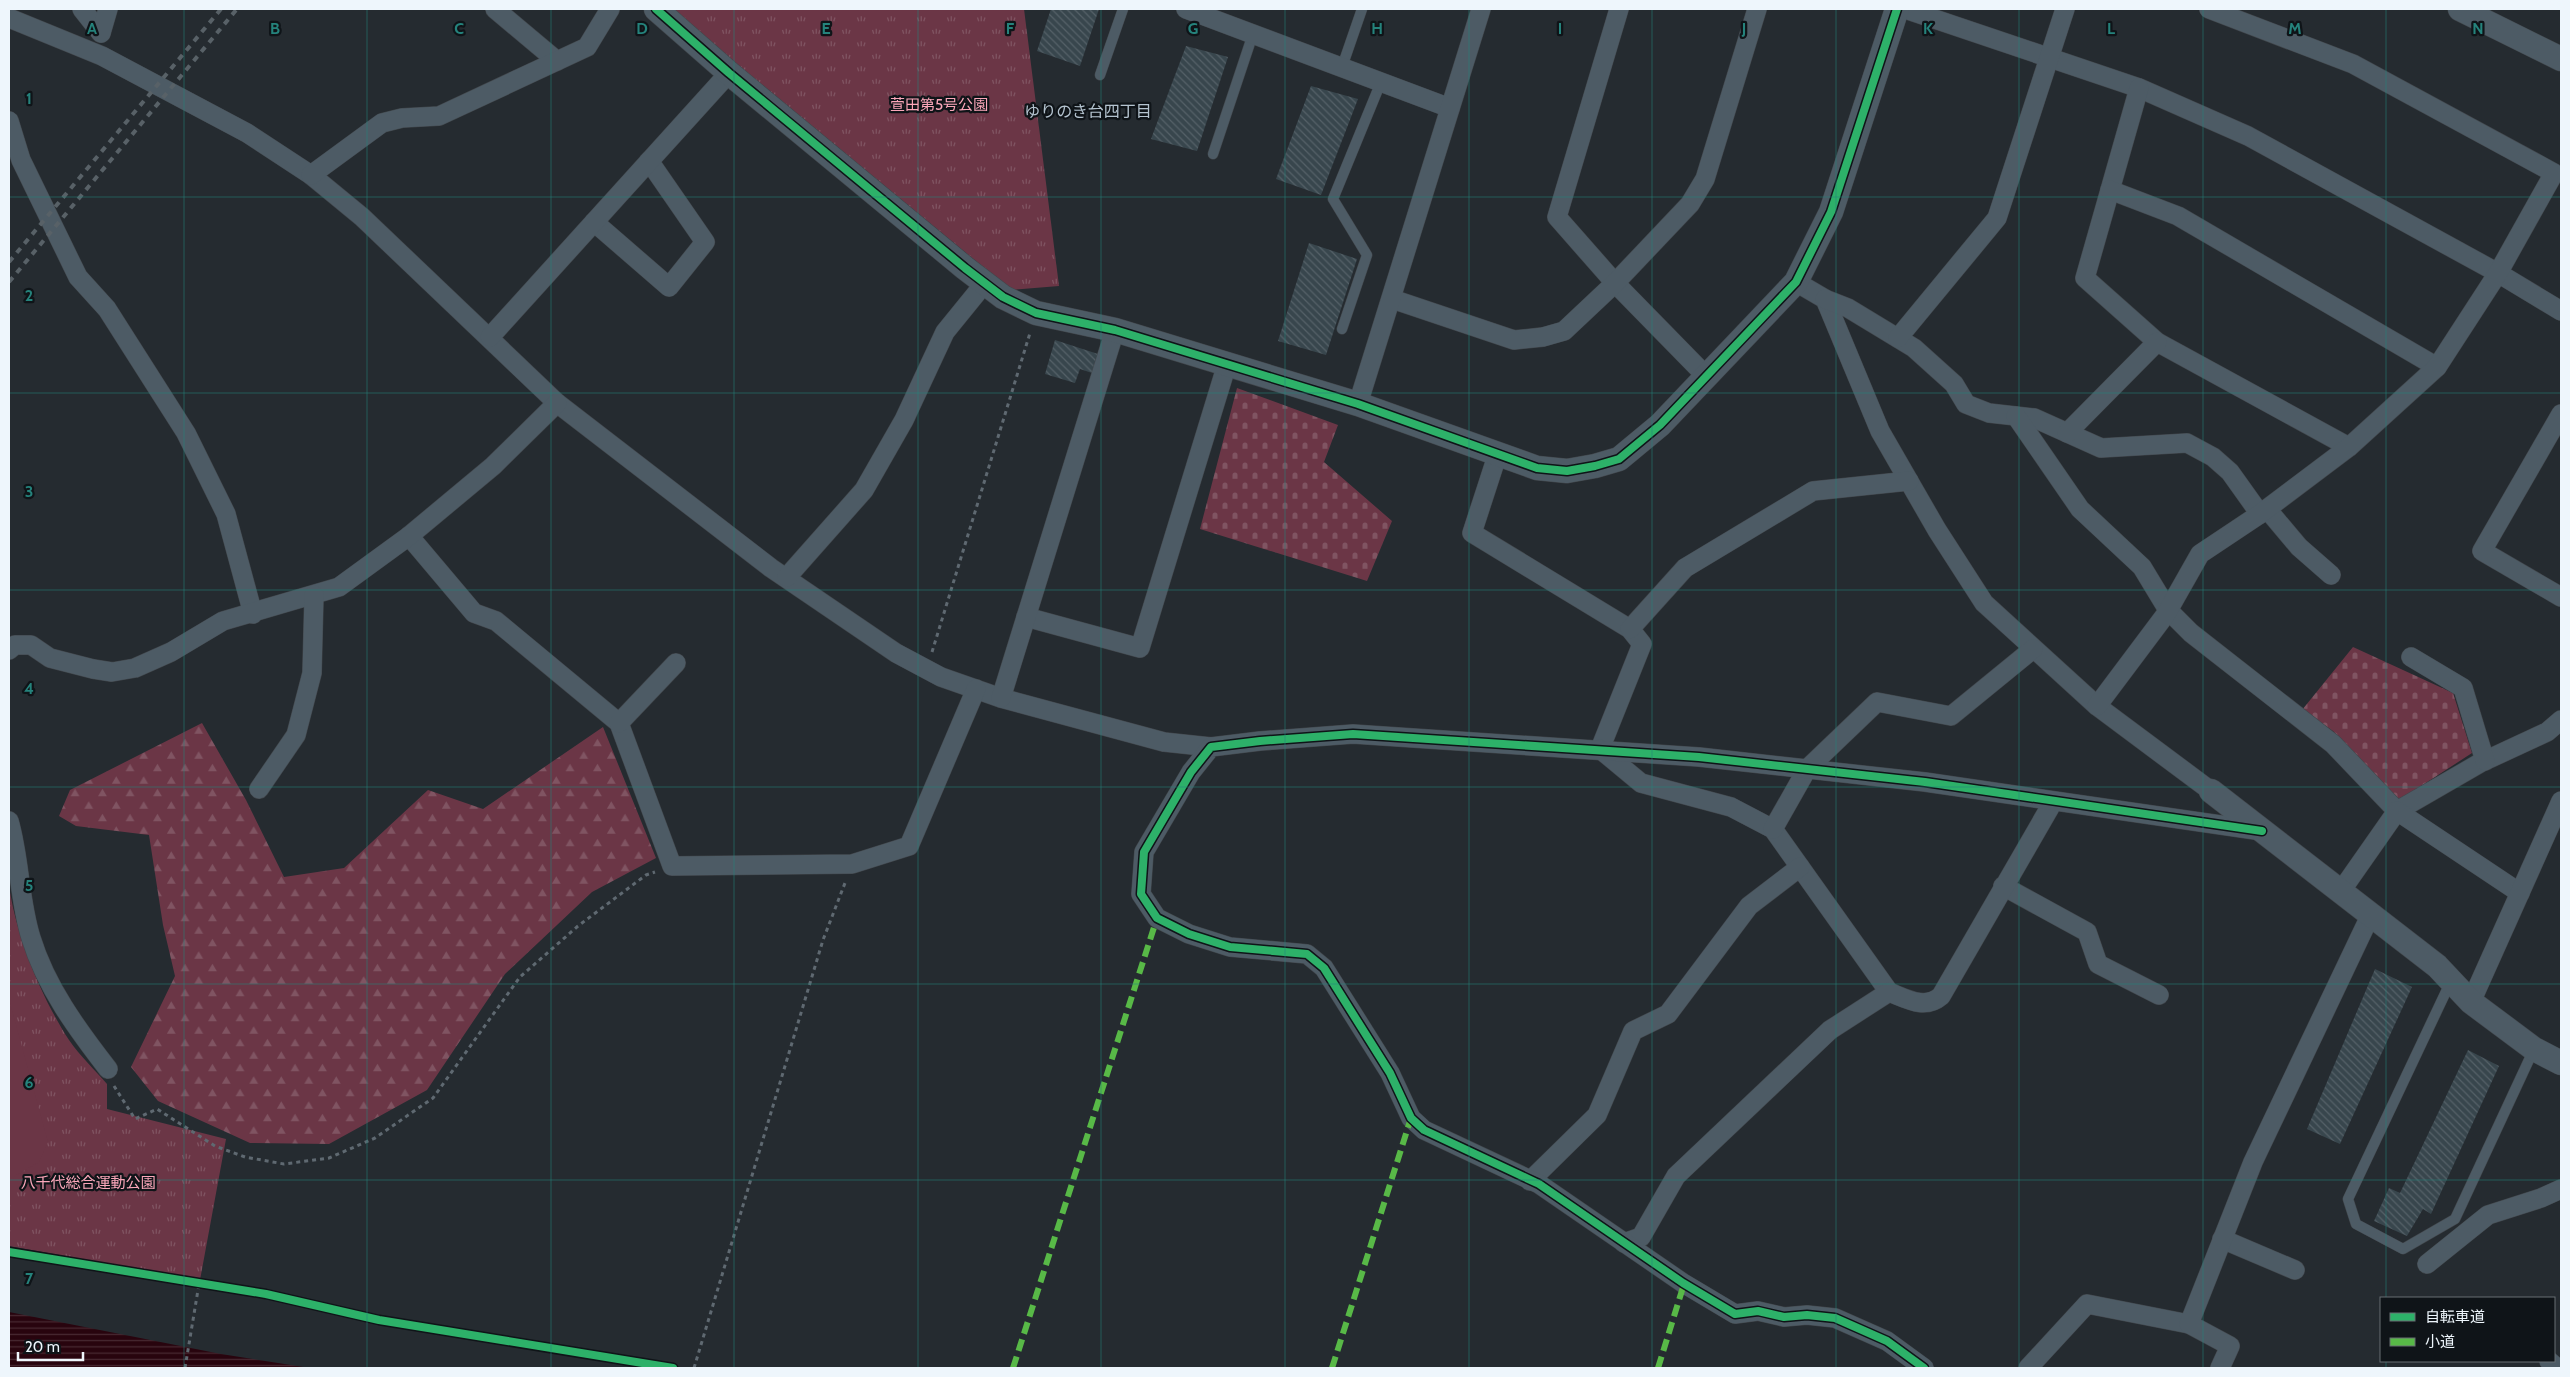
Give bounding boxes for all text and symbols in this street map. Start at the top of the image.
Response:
text: A [87,19,97,38]
text: B [270,19,280,38]
text: C [454,19,464,38]
text: D [636,19,648,38]
text: E [821,19,831,38]
text: F [1006,19,1015,38]
text: G [1188,19,1198,38]
text: H [1371,19,1383,38]
text: I [1558,19,1562,38]
text: J [1741,19,1746,38]
text: K [1923,19,1933,38]
text: L [2107,19,2115,38]
text: M [2288,19,2302,38]
text: N [2472,19,2484,38]
text: 1 [26,89,32,108]
park label: 萱田第5号公園 [890,96,988,114]
district label: ゆりのき台四丁目 [1024,102,1152,121]
text: 2 [25,286,33,305]
text: 3 [25,482,33,501]
text: 4 [24,679,34,698]
text: 5 [25,876,33,895]
text: 6 [25,1073,34,1092]
park label: 八千代総合運動公園 [20,1174,156,1192]
text: 7 [25,1269,34,1288]
legend [2380,1297,2555,1362]
text: 自転車道 [2425,1308,2485,1326]
scale bar [18,1330,82,1362]
text: 小道 [2425,1333,2455,1351]
text: 20 m [25,1338,60,1356]

